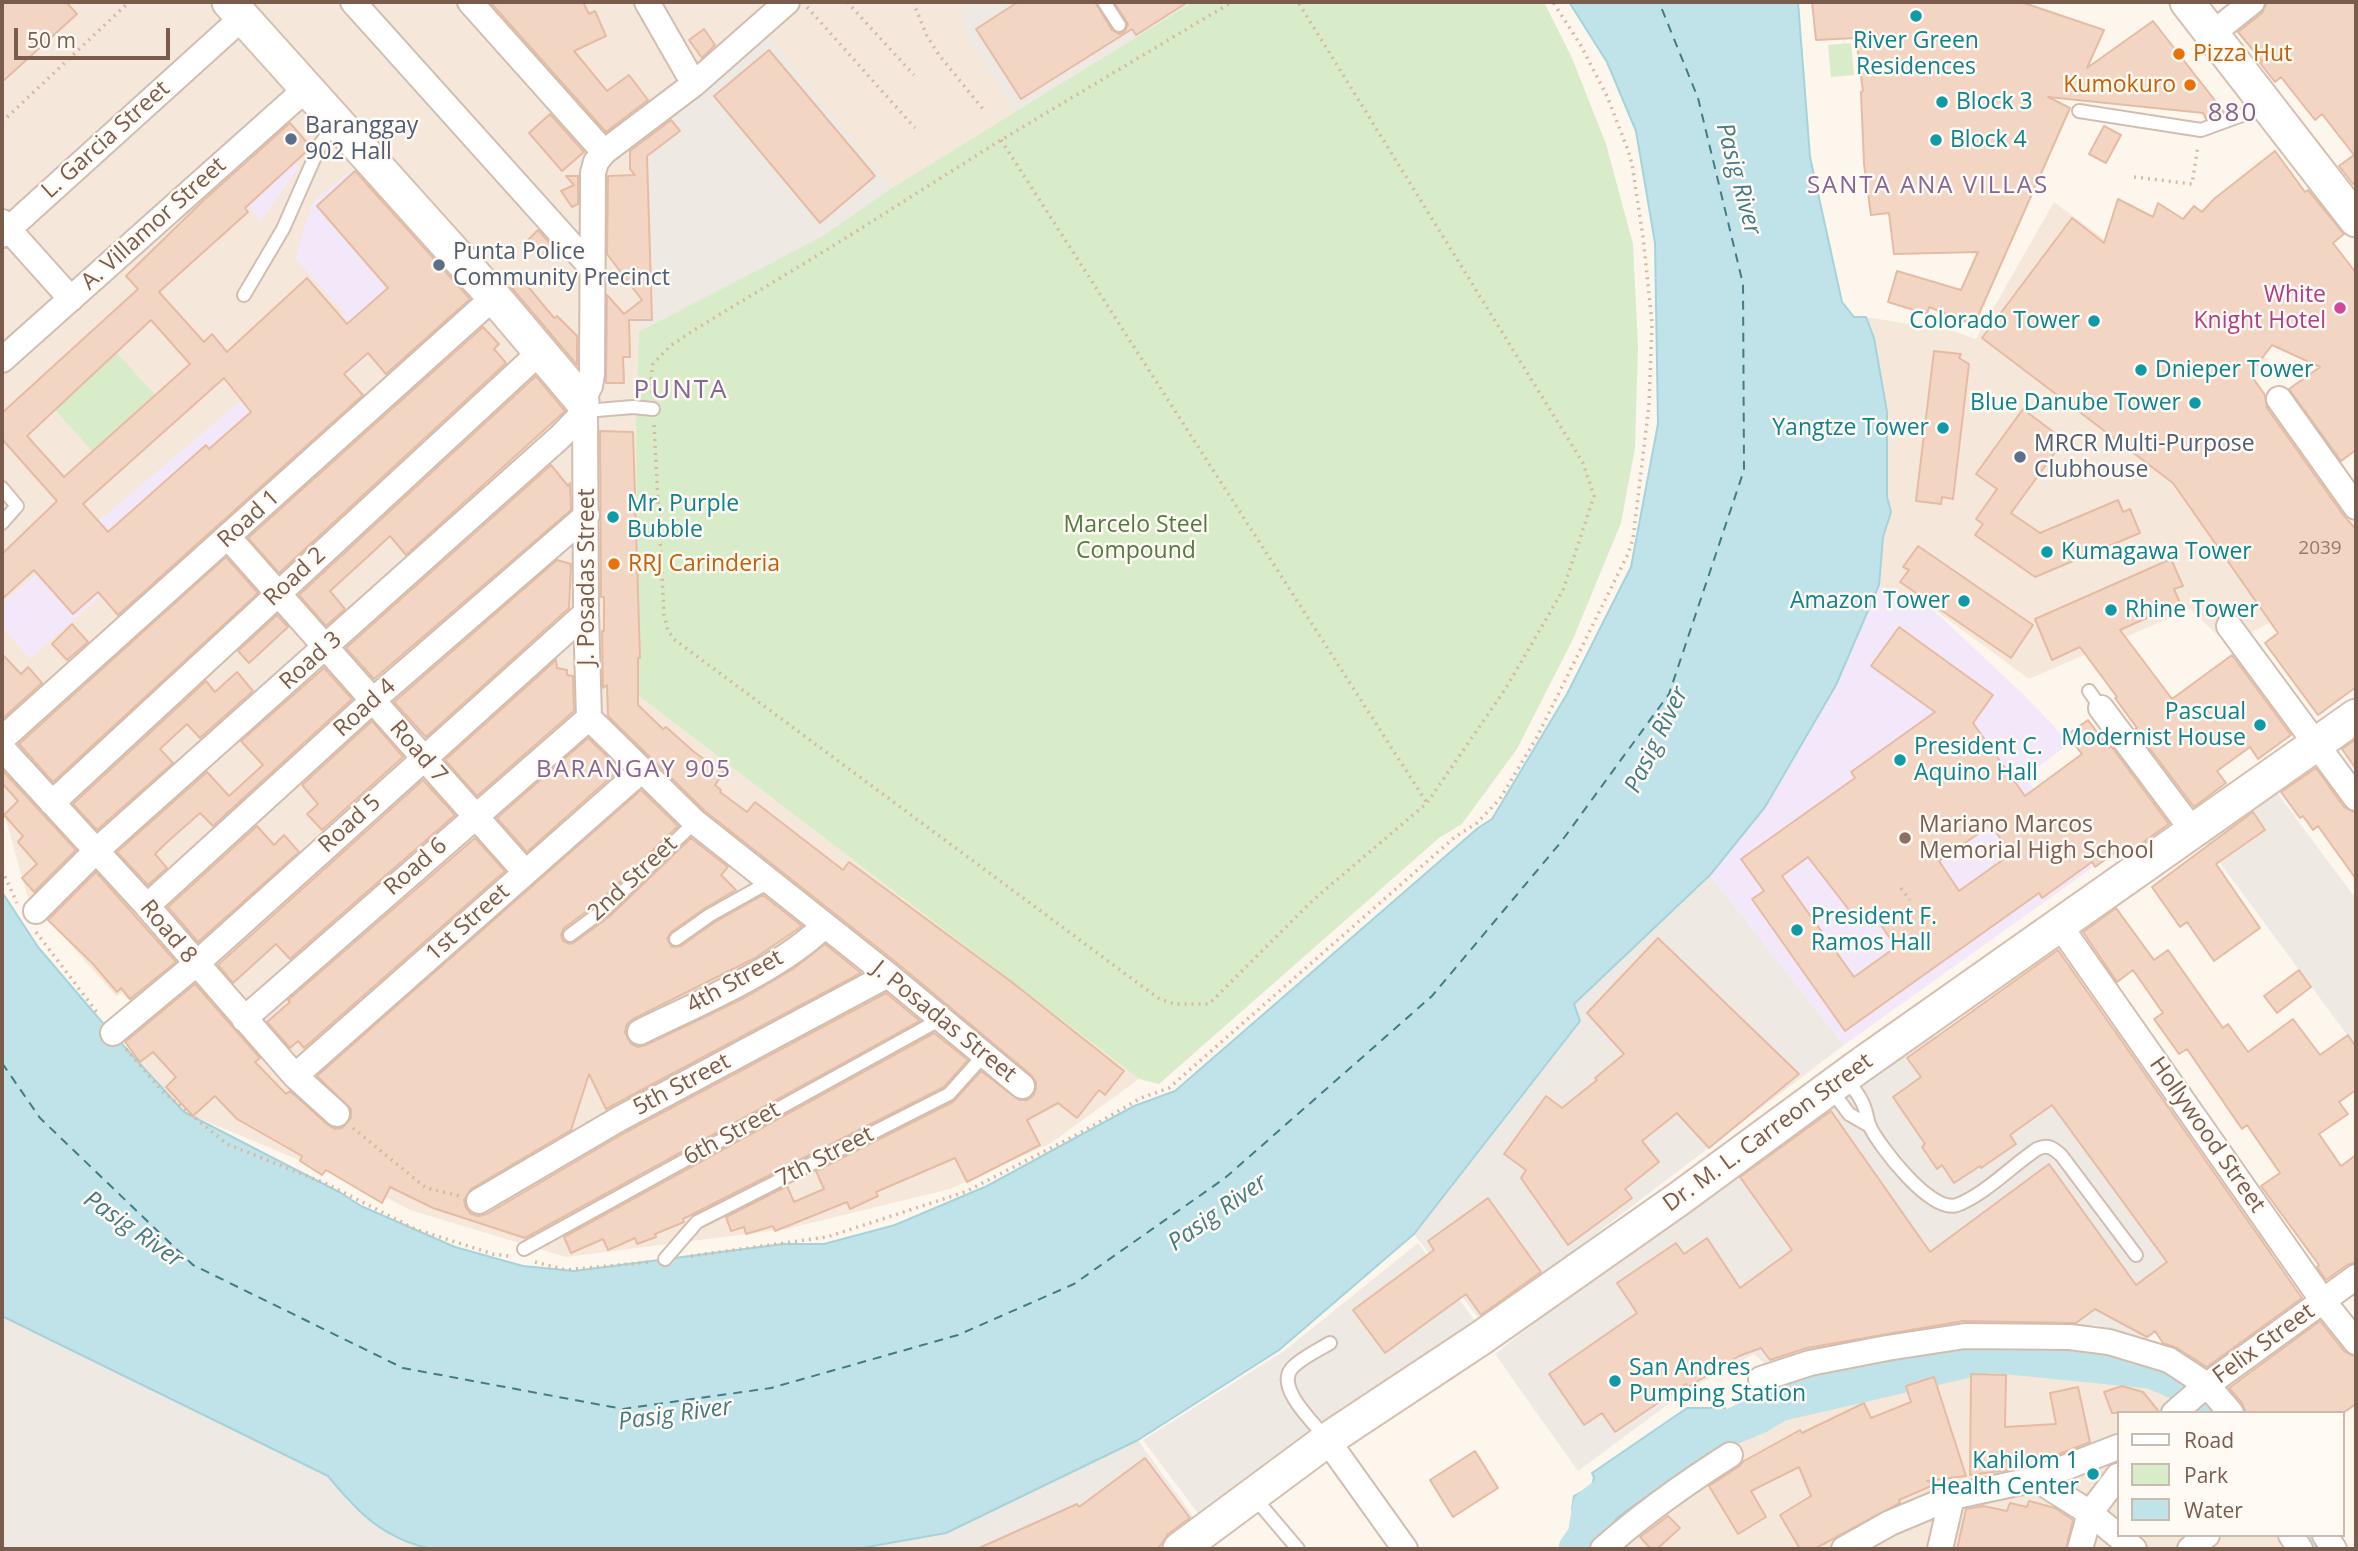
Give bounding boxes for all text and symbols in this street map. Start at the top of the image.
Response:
marker: River Green Residences [1908,8,1924,24]
scale bar [18,14,173,58]
text: 50 m [27,26,76,54]
place label: River Green Residences [1853,27,1979,81]
place label: Pizza Hut [2193,40,2292,68]
marker: Pizza Hut [2171,46,2187,62]
place label: Kumokuro [2063,71,2176,99]
street label: L. Garcia Street [36,75,176,205]
marker: Kumokuro [2182,77,2198,93]
place label: Block 3 [1956,88,2033,116]
marker: Block 3 [1934,94,1950,110]
district label: 880 [2208,98,2258,130]
place label: Baranggay 902 Hall [305,112,418,166]
water label: Pasig River [1709,120,1767,238]
place label: Block 4 [1950,126,2027,154]
marker: Baranggay 902 Hall [283,131,299,147]
marker: Block 4 [1928,132,1944,148]
street label: A. Villamor Street [76,152,232,296]
district label: SANTA ANA VILLAS [1809,172,2047,200]
place label: Punta Police Community Precinct [453,238,670,292]
marker: Punta Police Community Precinct [431,257,447,273]
place label: White Knight Hotel [2194,281,2326,335]
marker: White Knight Hotel [2332,300,2348,316]
place label: Colorado Tower [1909,307,2080,335]
marker: Colorado Tower [2086,313,2102,329]
place label: Dnieper Tower [2155,356,2314,384]
marker: Dnieper Tower [2133,362,2149,378]
district label: PUNTA [634,375,728,407]
place label: Blue Danube Tower [1970,389,2181,417]
marker: Blue Danube Tower [2187,395,2203,411]
place label: Yangtze Tower [1772,414,1929,442]
marker: Yangtze Tower [1935,420,1951,436]
place label: MRCR Multi-Purpose Clubhouse [2034,430,2255,484]
marker: MRCR Multi-Purpose Clubhouse [2012,449,2028,465]
street label: Road 1 [212,484,286,554]
street label: J. Posadas Street [573,488,601,666]
place label: Mr. Purple Bubble [627,490,739,544]
marker: Mr. Purple Bubble [605,509,621,525]
park label: Marcelo Steel Compound [1064,511,1208,565]
place label: Kumagawa Tower [2061,538,2252,566]
house number: 2039 [2298,538,2342,560]
street label: Road 2 [259,542,331,612]
marker: Kumagawa Tower [2039,544,2055,560]
place label: RRJ Carinderia [628,550,780,578]
marker: RRJ Carinderia [606,556,622,572]
place label: Amazon Tower [1790,587,1950,615]
marker: Amazon Tower [1956,593,1972,609]
place label: Rhine Tower [2125,596,2259,624]
marker: Rhine Tower [2103,602,2119,618]
street label: Road 3 [274,626,348,696]
street label: Road 4 [328,673,402,743]
water label: Pasig River [1619,682,1695,798]
place label: Pascual Modernist House [2061,698,2246,752]
street label: Road 7 [383,715,453,789]
marker: Pascual Modernist House [2252,717,2268,733]
place label: President C. Aquino Hall [1914,733,2043,787]
marker: President C. Aquino Hall [1892,752,1908,768]
district label: BARANGAY 905 [537,756,731,784]
street label: Road 5 [313,789,387,859]
place label: Mariano Marcos Memorial High School [1919,811,2154,865]
marker: Mariano Marcos Memorial High School [1897,830,1913,846]
street label: 2nd Street [583,831,683,927]
street label: Road 6 [379,832,453,902]
street label: 1st Street [421,878,515,968]
street label: Road 8 [134,895,202,969]
place label: President F. Ramos Hall [1811,903,1937,957]
marker: President F. Ramos Hall [1789,922,1805,938]
street label: 4th Street [682,944,788,1020]
street label: J. Posadas Street [866,955,1022,1089]
street label: 5th Street [629,1048,735,1122]
street label: Dr. M. L. Carreon Street [1658,1048,1878,1218]
street label: Hollywood Street [2143,1052,2271,1218]
street label: 6th Street [679,1096,785,1172]
street label: 7th Street [772,1121,878,1193]
water label: Pasig River [1163,1168,1273,1258]
water label: Pasig River [78,1185,188,1275]
street label: Felix Street [2208,1298,2320,1390]
place label: San Andres Pumping Station [1629,1354,1806,1408]
marker: San Andres Pumping Station [1607,1373,1623,1389]
water label: Pasig River [616,1393,734,1437]
legend [2116,1411,2344,1537]
text: Road [2184,1426,2234,1454]
place label: Kahilom 1 Health Center [1930,1447,2079,1501]
text: Park [2184,1461,2228,1489]
marker: Kahilom 1 Health Center [2085,1466,2101,1482]
text: Water [2184,1496,2243,1524]

